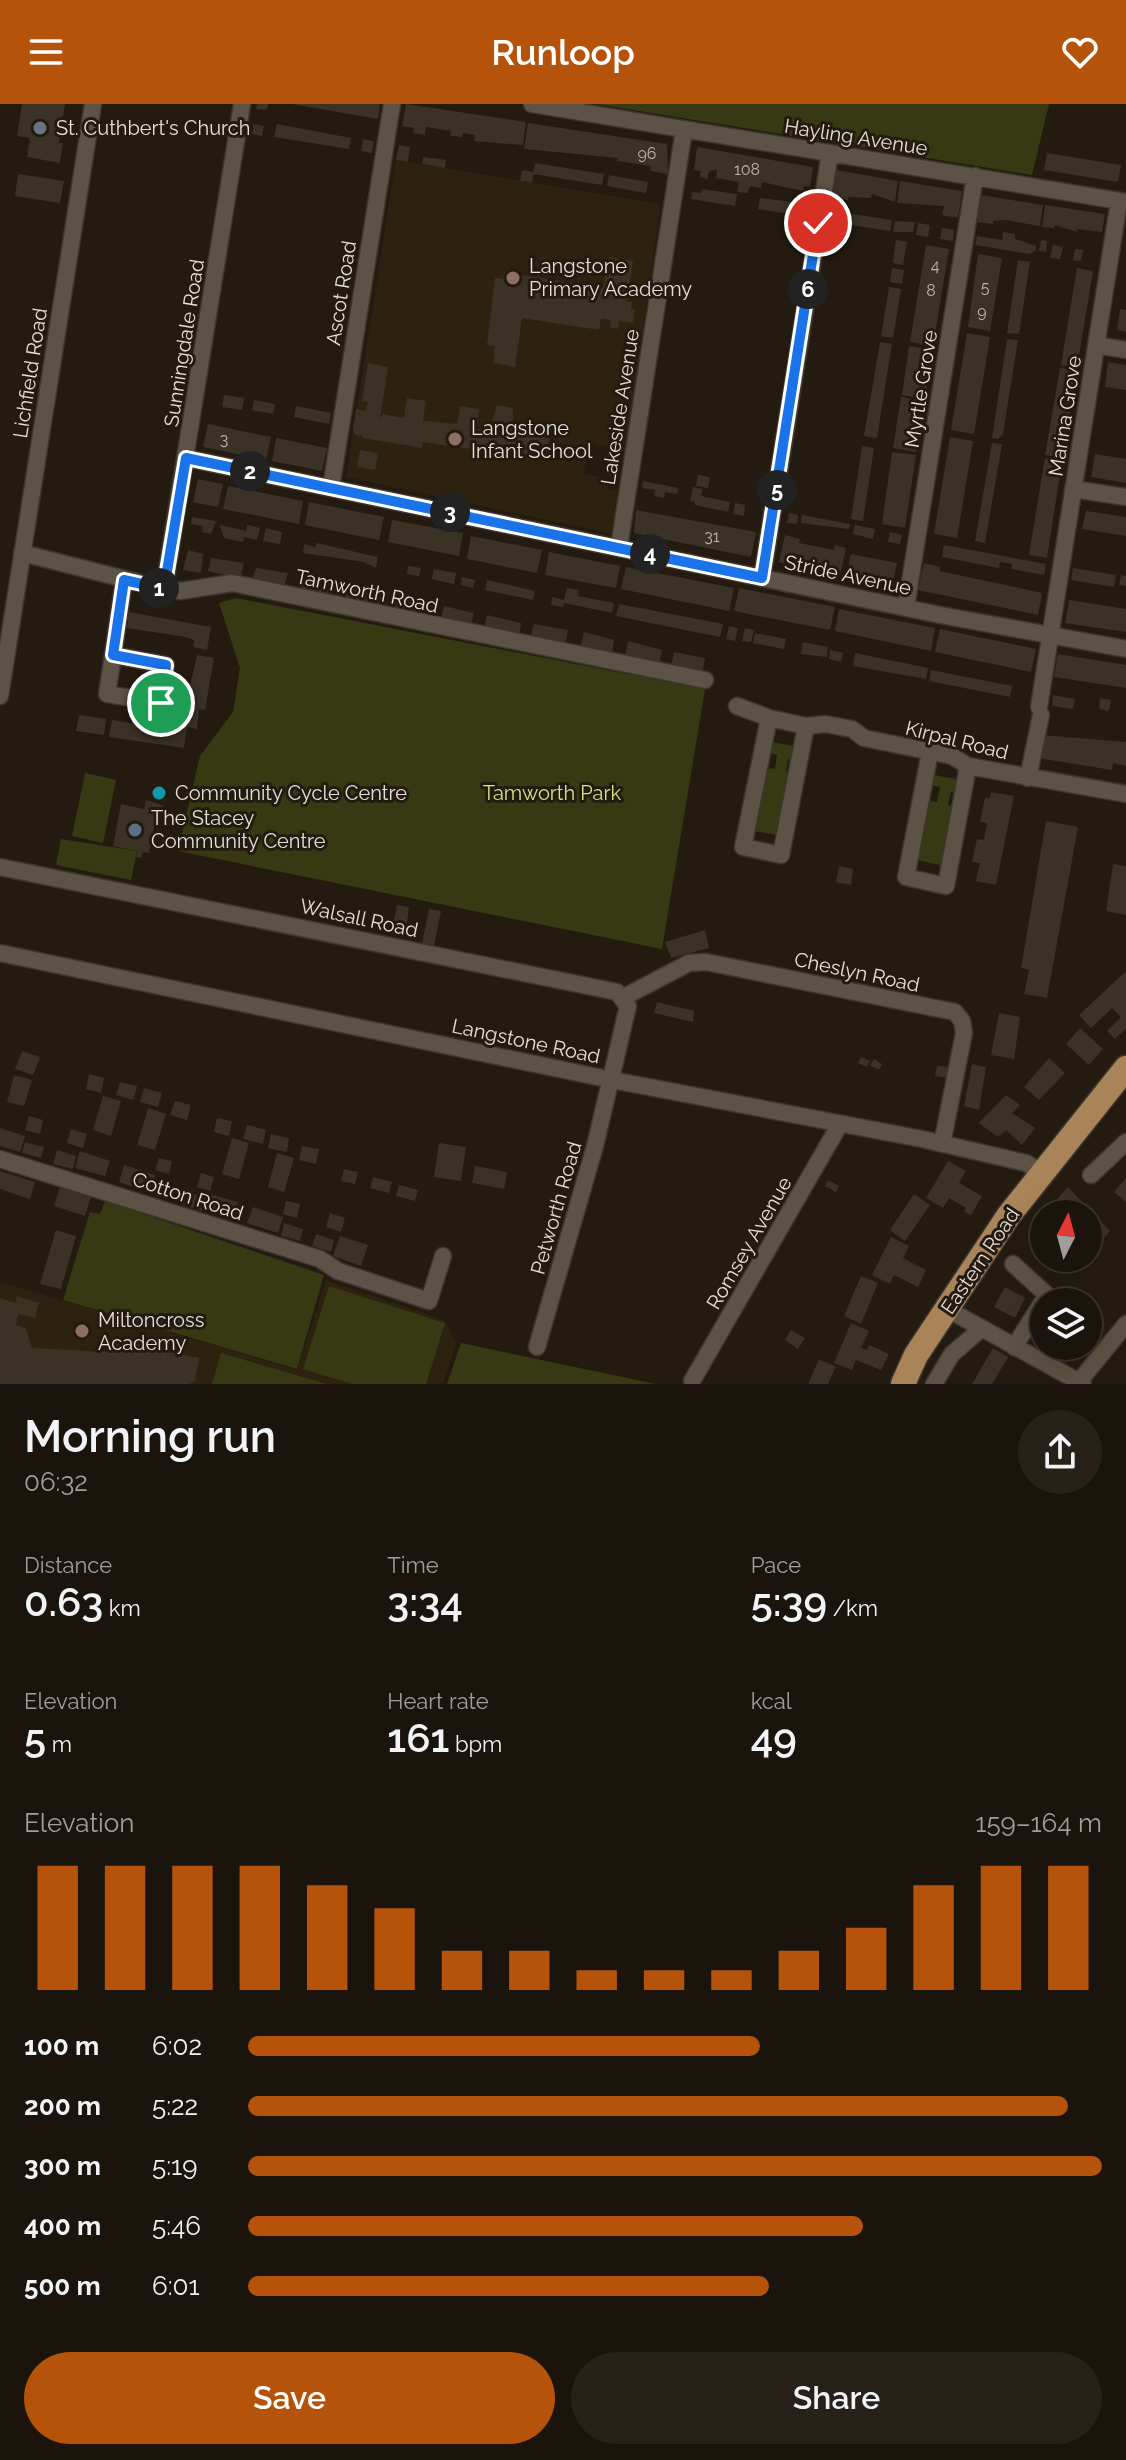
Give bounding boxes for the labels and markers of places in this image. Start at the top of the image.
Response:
place label: St. Cuthbert's Church [56,116,250,140]
marker: St. Cuthbert's Church [31,119,49,137]
pin [784,189,852,257]
place label: Langstone Primary Academy [529,254,692,301]
marker: Langstone Primary Academy [504,269,522,287]
pin: 6 [788,269,828,309]
place label: Langstone Infant School [471,416,593,463]
marker: Langstone Infant School [446,430,464,448]
pin: 2 [230,451,270,491]
pin: 5 [757,470,797,510]
pin: 3 [430,492,470,532]
pin: 4 [630,534,670,574]
pin: 1 [139,568,179,608]
pin [127,669,195,737]
place label: Community Cycle Centre [175,781,407,805]
marker: Community Cycle Centre [150,784,168,802]
place label: The Stacey Community Centre [151,806,326,853]
marker: The Stacey Community Centre [126,821,144,839]
place label: Miltoncross Academy [98,1308,204,1355]
marker: Miltoncross Academy [73,1322,91,1340]

